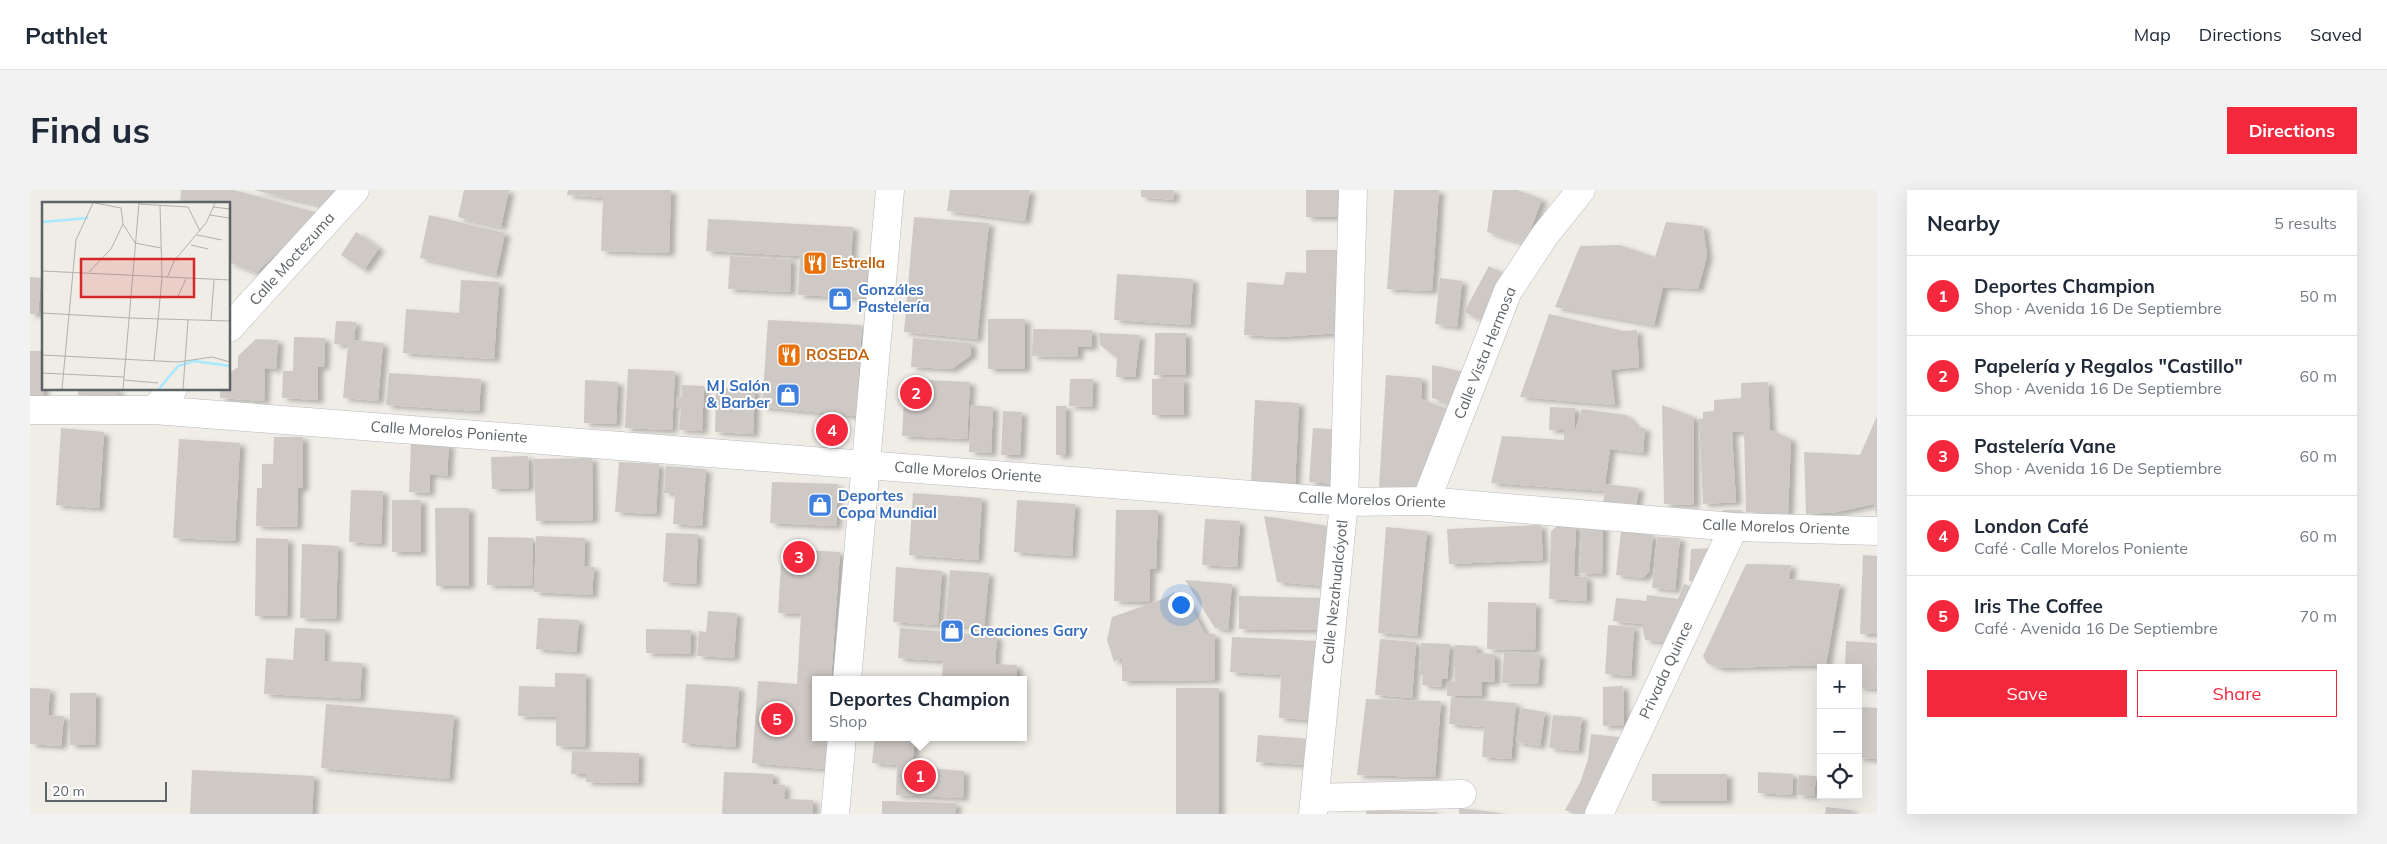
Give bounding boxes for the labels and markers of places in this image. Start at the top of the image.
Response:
restaurant icon: Estrella [802,250,828,276]
place label: Estrella [832,253,885,272]
place label: Gonzáles Pastelería [858,280,929,316]
shop icon: Gonzáles Pastelería [827,286,853,312]
restaurant icon: ROSEDA [776,342,802,368]
place label: ROSEDA [806,345,870,364]
pin: 2 [900,374,932,412]
place label: MJ Salón & Barber [707,376,770,412]
shop icon: MJ Salón & Barber [775,382,801,408]
pin: 4 [816,411,848,449]
place label: Deportes Copa Mundial [838,486,937,522]
shop icon: Deportes Copa Mundial [807,492,833,518]
pin: 3 [783,538,815,576]
shop icon: Creaciones Gary [939,618,965,644]
place label: Creaciones Gary [970,621,1089,640]
pin: 5 [761,700,793,738]
pin: 1 [904,757,936,795]

